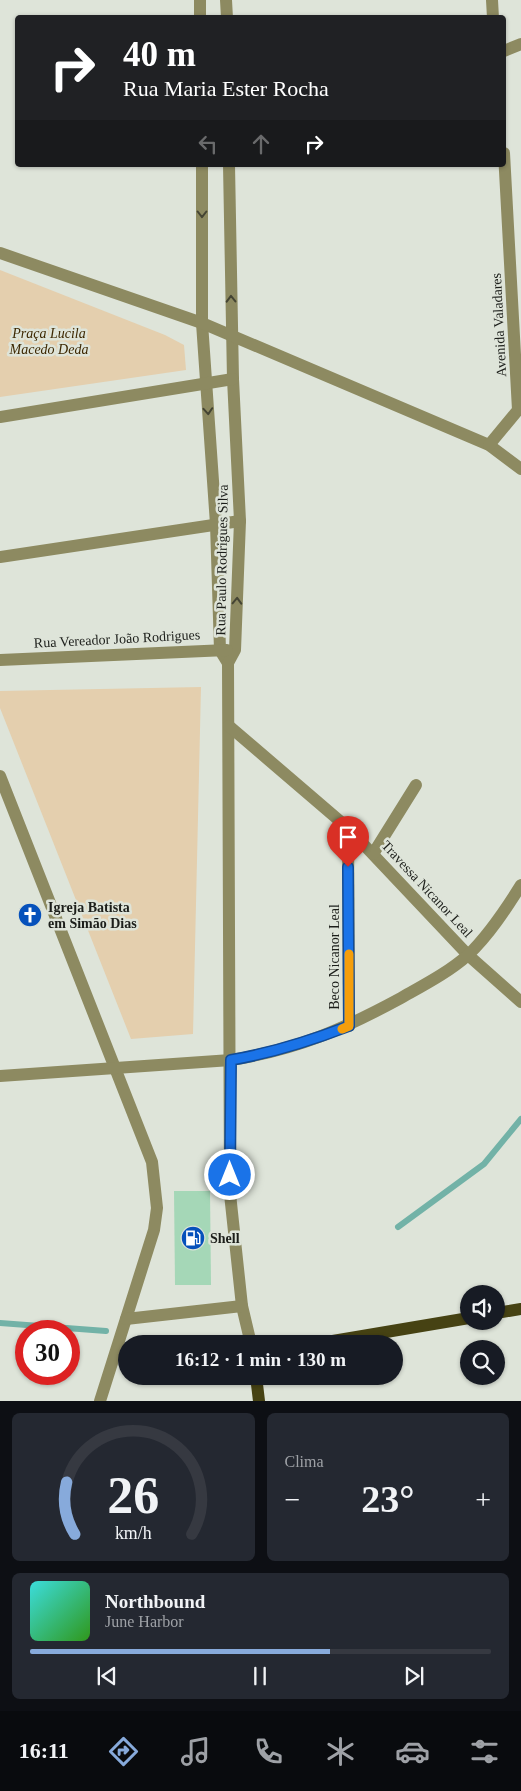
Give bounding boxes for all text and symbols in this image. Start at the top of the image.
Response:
icon: right [40,35,105,100]
text: 40 m [123,35,196,74]
text: Rua Maria Ester Rocha [123,76,329,101]
icon: left [194,130,222,158]
icon: ahead [247,130,275,158]
icon: right [300,130,328,158]
one-way arrow [197,210,207,218]
street label: Avenida Valadares [489,273,509,377]
one-way arrow [226,294,237,302]
park label: Praça Lucila Macedo Deda [9,326,88,357]
one-way arrow [203,407,214,415]
street label: Rua Paulo Rodrigues Silva [213,483,231,636]
one-way arrow [232,597,243,605]
street label: Rua Vereador João Rodrigues [33,627,201,651]
pin [327,816,369,867]
icon: arrive [334,823,362,851]
street label: Travessa Nicanor Leal [378,838,476,940]
place label: Igreja Batista em Simão Dias [48,900,137,931]
church icon: Igreja Batista em Simão Dias [17,902,43,928]
street label: Beco Nicanor Leal [327,904,342,1010]
position arrow [203,1148,255,1200]
fuel station icon: Shell [180,1225,206,1251]
place label: Shell [210,1231,240,1246]
map controls [460,1285,505,1385]
button: sound [460,1285,505,1330]
speed limit sign: 30 [15,1320,80,1385]
button: search [460,1340,505,1385]
text: 16:12 · 1 min · 130 m [175,1349,346,1370]
text: Clima [285,1453,324,1470]
text: 26 [107,1467,159,1524]
text: 23° [361,1478,414,1520]
text: − [285,1484,300,1515]
text: + [475,1484,491,1515]
text: km/h [115,1523,152,1543]
text: Northbound [105,1591,205,1612]
text: June Harbor [105,1613,184,1630]
icon: previous [93,1662,121,1690]
icon: pause [246,1662,274,1690]
icon: next [400,1662,428,1690]
icon: directions [106,1734,141,1769]
icon: music [178,1734,213,1769]
icon: phone [251,1734,286,1769]
icon: climate [323,1734,358,1769]
icon: car [395,1734,430,1769]
icon: filters [467,1734,502,1769]
text: 16:11 [19,1738,69,1763]

